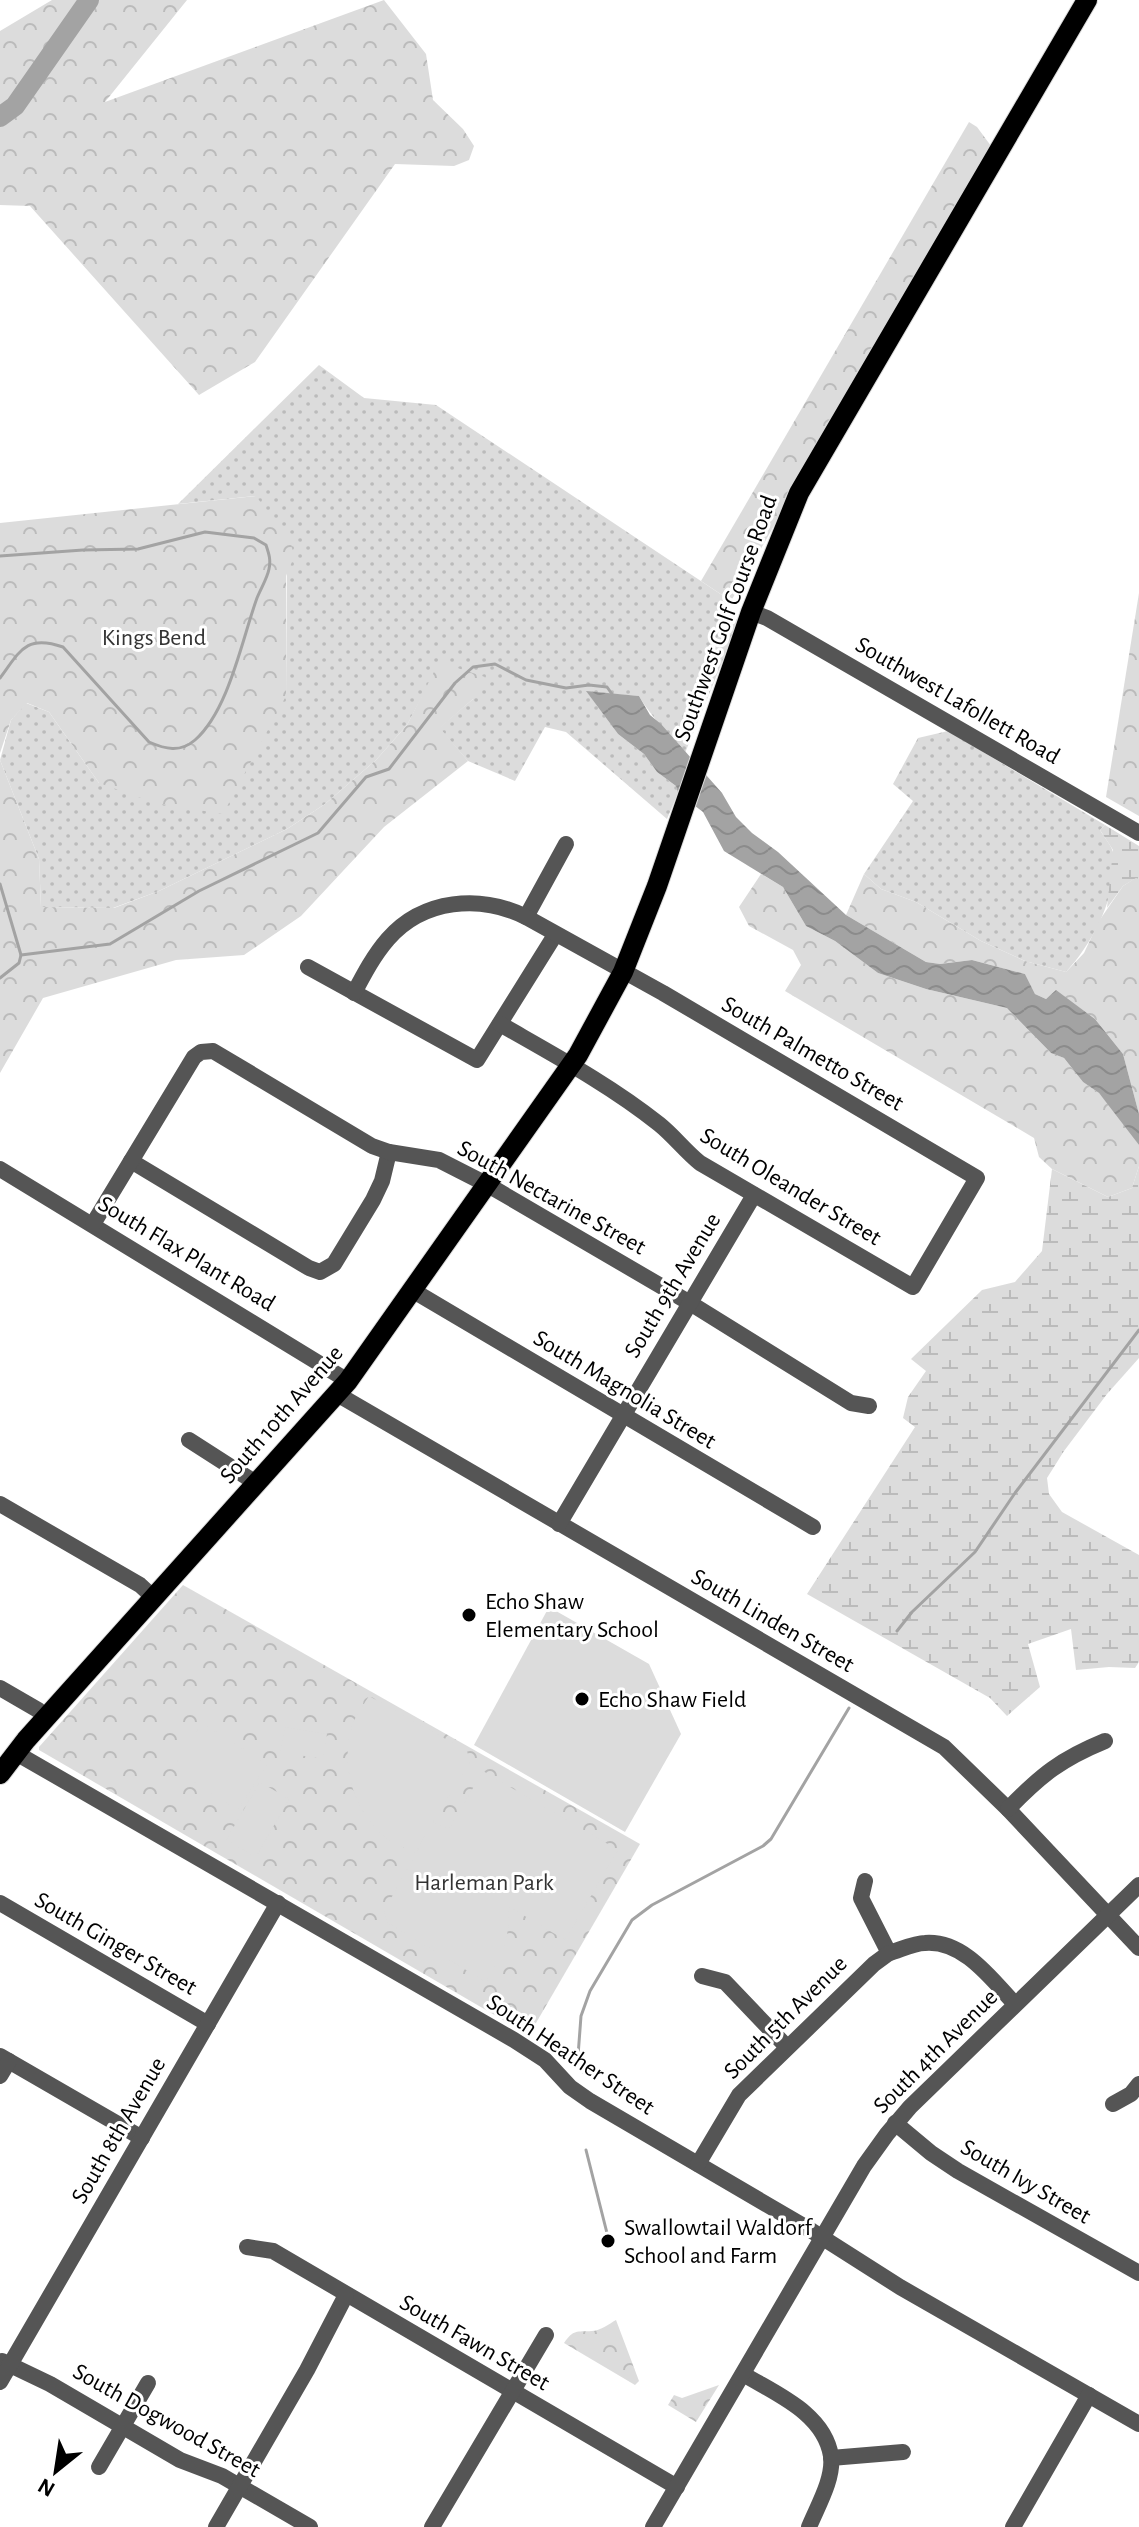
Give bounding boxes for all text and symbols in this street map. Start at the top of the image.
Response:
street label: Southwest Golf Course Road [670,492,782,745]
park label: Kings Bend [102,626,206,650]
street label: Southwest Lafollett Road [851,633,1064,769]
street label: South Palmetto Street [718,992,908,1116]
street label: South Oleander Street [696,1123,885,1250]
street label: South Nectarine Street [453,1136,650,1260]
street label: South Flax Plant Road [94,1192,279,1316]
street label: South 9th Avenue [620,1209,725,1362]
street label: South Magnolia Street [529,1326,720,1454]
street label: South 10th Avenue [216,1341,348,1488]
street label: South Linden Street [687,1565,858,1677]
place label: Echo Shaw Elementary School [485,1590,659,1642]
marker: Echo Shaw Elementary School [460,1606,478,1624]
place label: Echo Shaw Field [598,1688,747,1712]
marker: Echo Shaw Field [573,1690,591,1708]
park label: Harleman Park [414,1871,554,1895]
street label: South Ginger Street [30,1888,201,2000]
street label: South 5th Avenue [720,1952,852,2084]
street label: South 4th Avenue [869,1985,1002,2118]
street label: South Heather Street [482,1990,659,2120]
street label: South 8th Avenue [67,2053,170,2208]
street label: South Ivy Street [956,2135,1095,2229]
place label: Swallowtail Waldorf School and Farm [624,2216,814,2268]
marker: Swallowtail Waldorf School and Farm [599,2232,617,2250]
street label: South Fawn Street [396,2290,554,2396]
street label: South Dogwood Street [69,2359,265,2482]
north arrow [16,2431,96,2511]
text: N [34,2474,59,2501]

